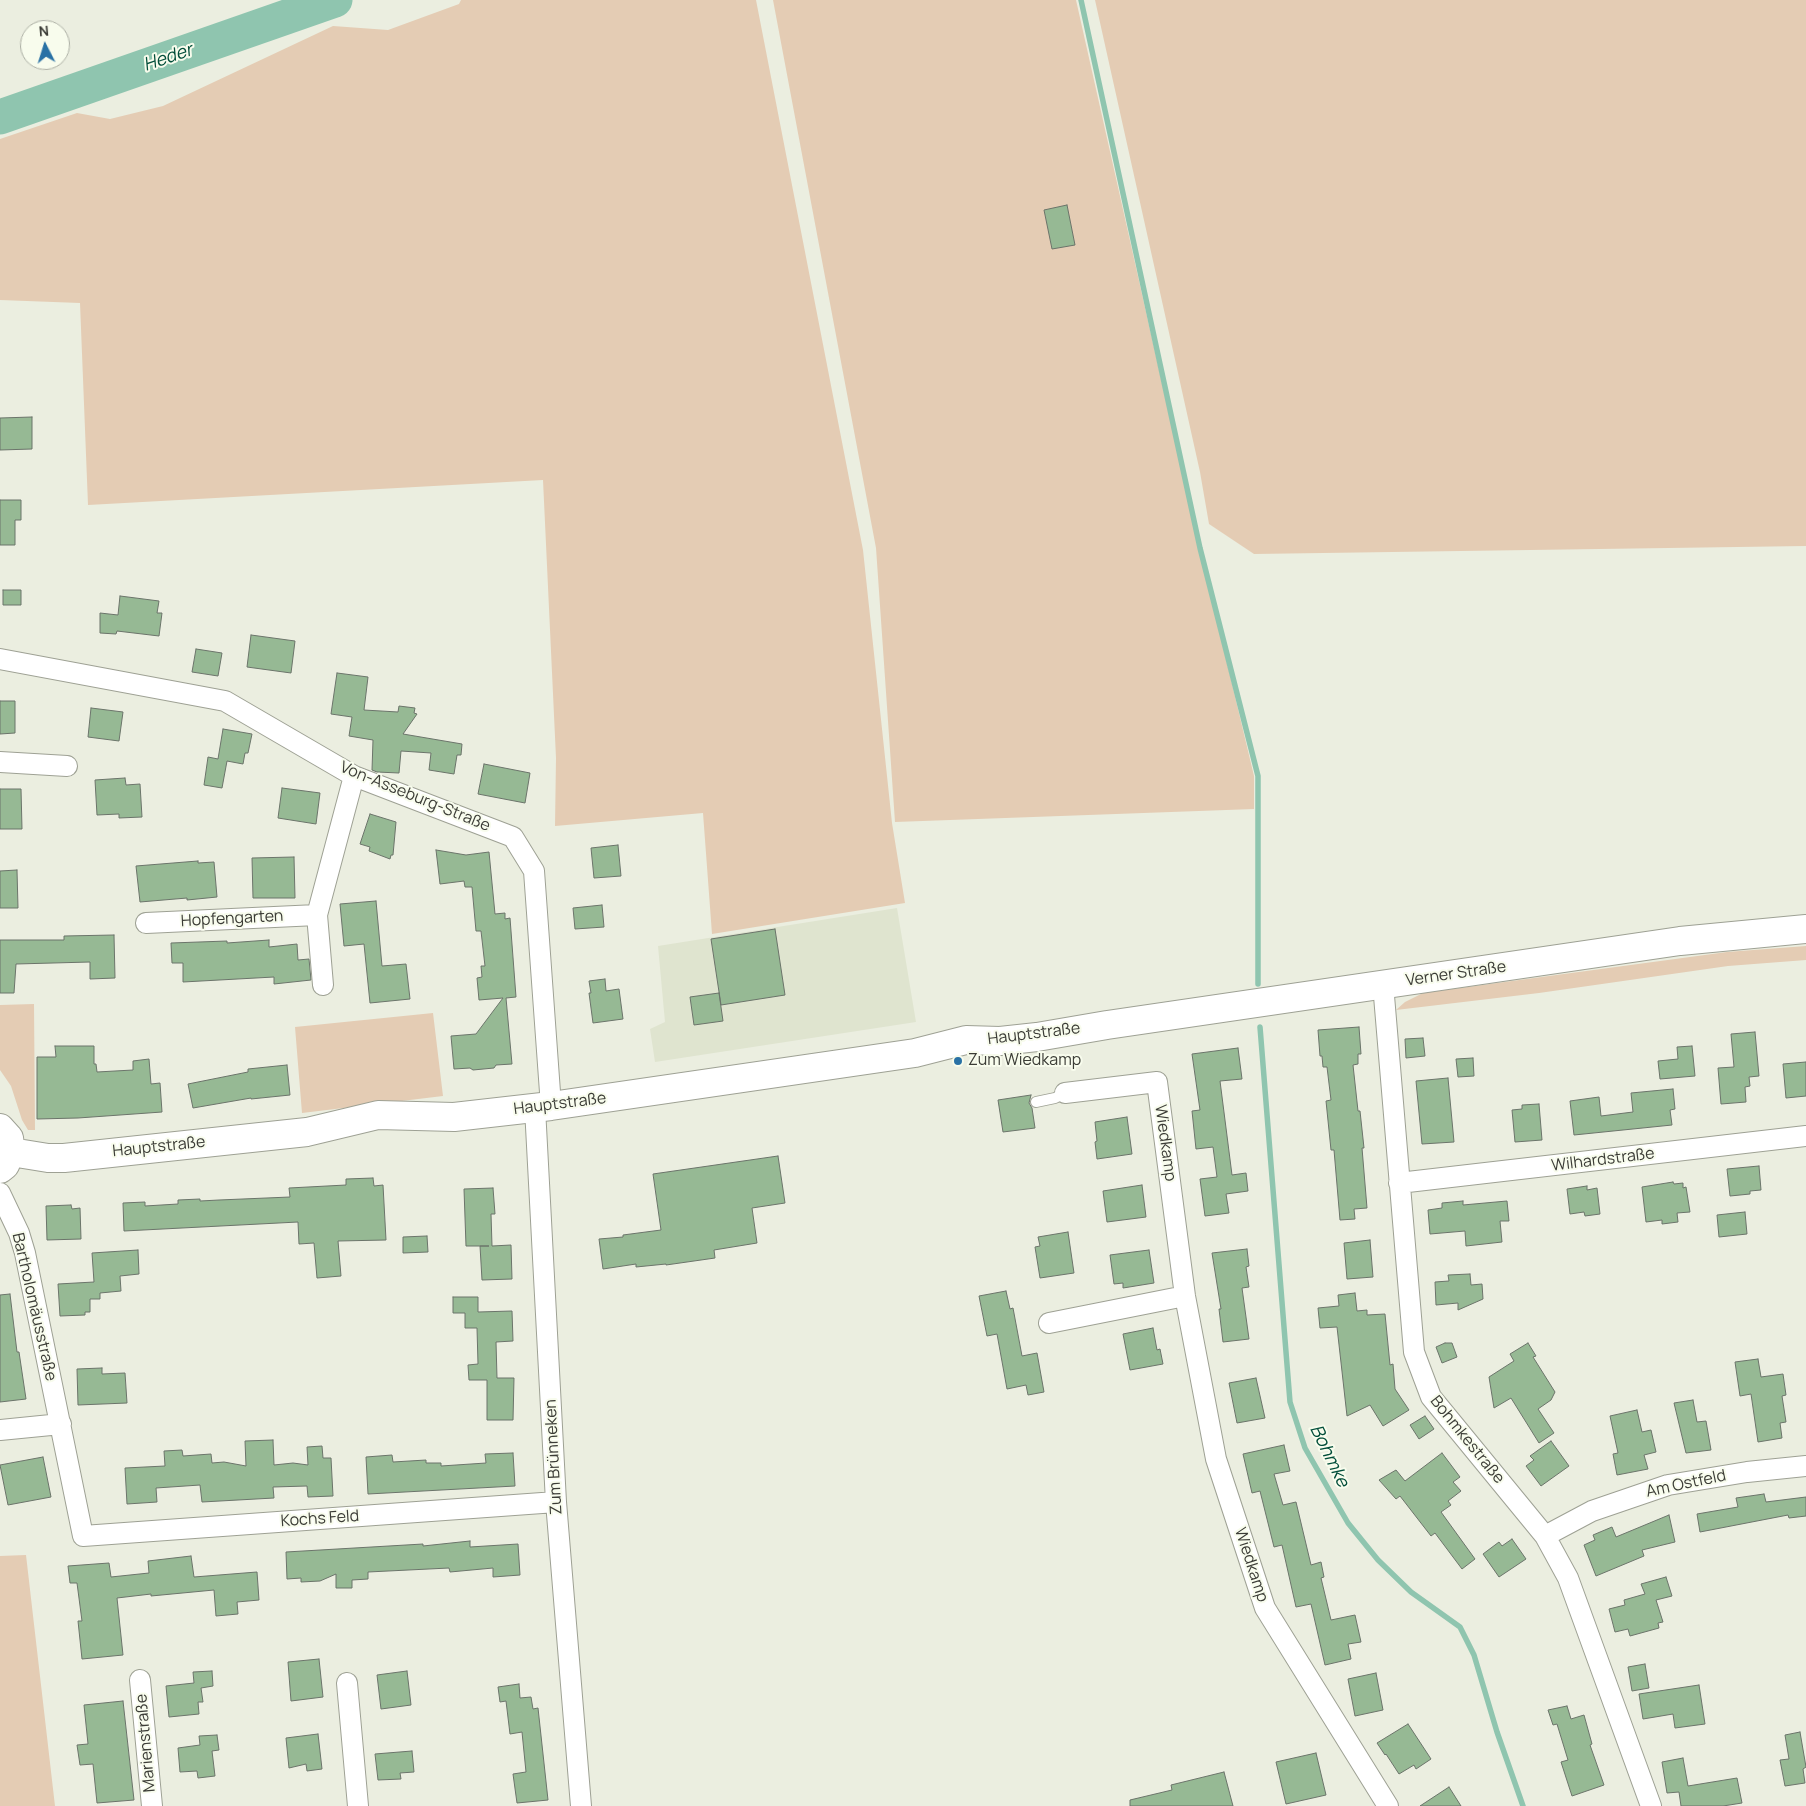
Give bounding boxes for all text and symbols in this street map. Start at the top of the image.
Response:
north arrow [20,20,70,70]
text: N [38,21,50,40]
water label: Heder [141,40,195,76]
street label: Von-Asseburg-Straße [337,758,493,836]
street label: Hopfengarten [180,907,284,931]
street label: Verner Straße [1405,957,1507,991]
street label: Hauptstraße [987,1019,1081,1049]
place label: Zum Wiedkamp [968,1051,1081,1071]
marker: Zum Wiedkamp [952,1055,964,1067]
street label: Hauptstraße [513,1089,607,1119]
street label: Wiedkamp [1150,1103,1180,1183]
street label: Hauptstraße [112,1133,206,1161]
street label: Wilhardstraße [1550,1144,1656,1176]
street label: Bartholomäusstraße [8,1231,60,1383]
street label: Bohmkestraße [1426,1392,1508,1488]
street label: Zum Brünneken [541,1399,567,1515]
water label: Bohmke [1305,1421,1353,1491]
street label: Am Ostfeld [1644,1466,1728,1502]
street label: Kochs Feld [280,1507,360,1531]
street label: Wiedkamp [1230,1525,1272,1605]
street label: Marienstraße [132,1693,160,1793]

